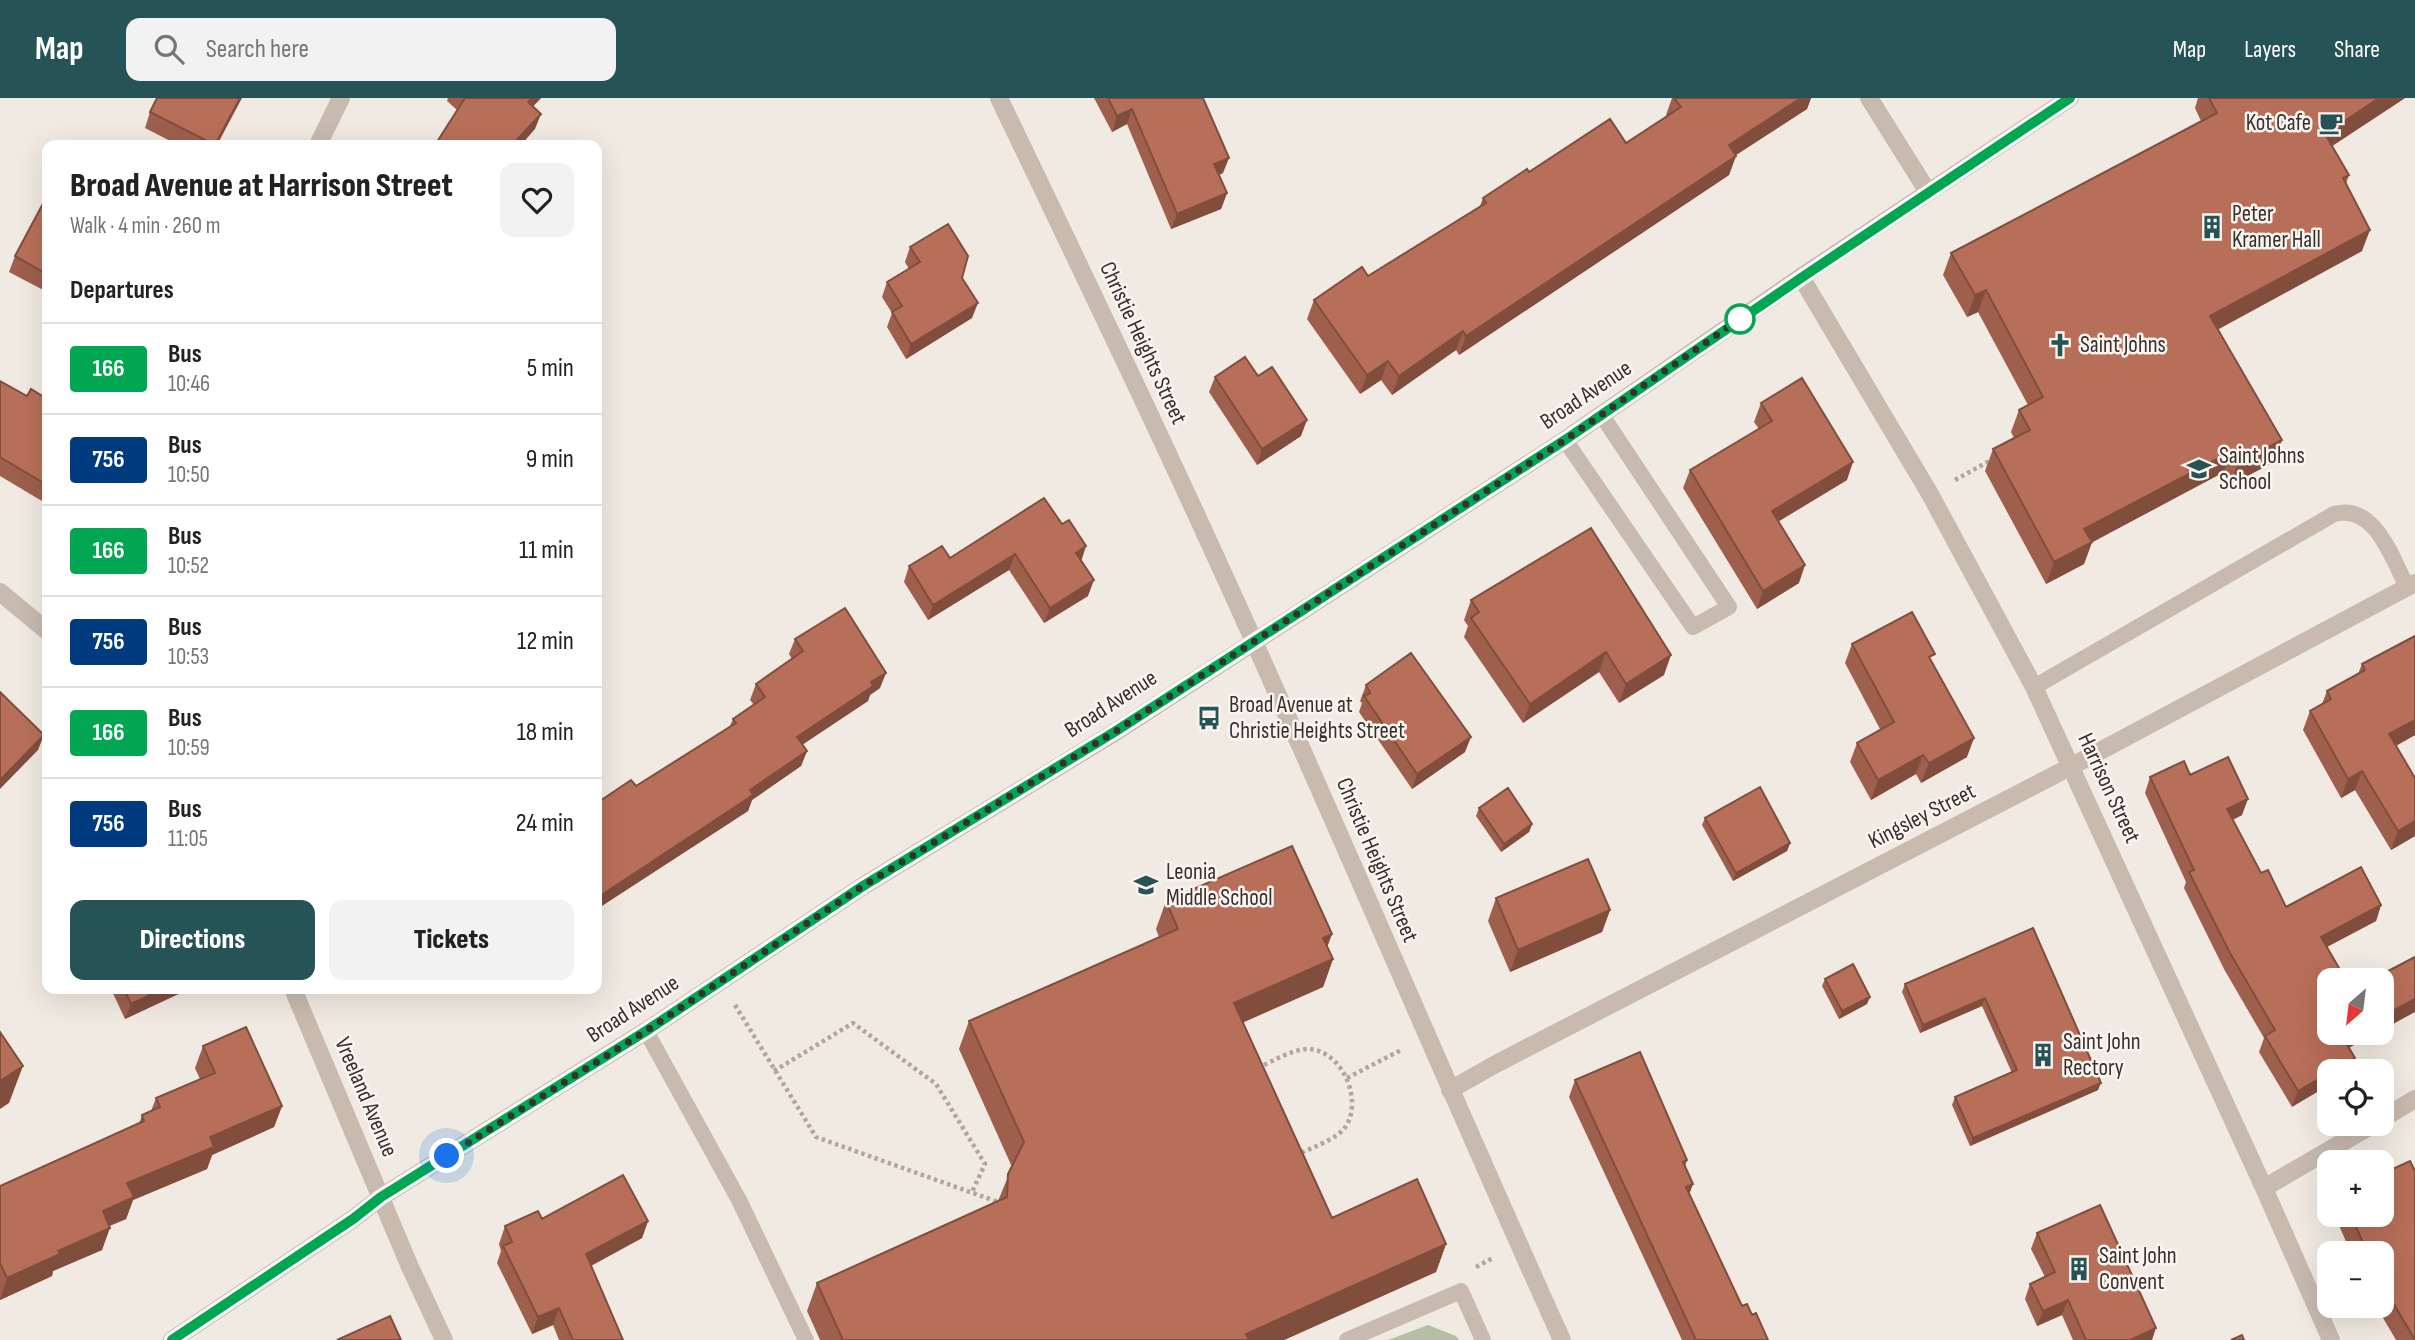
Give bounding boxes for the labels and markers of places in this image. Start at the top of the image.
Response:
place label: Kot Cafe [2246,109,2311,137]
cafe icon: Kot Cafe [2317,109,2345,137]
place label: Peter Kramer Hall [2232,200,2321,254]
building icon: Peter Kramer Hall [2198,213,2226,241]
unlabelled marker [1725,304,1755,334]
church icon: Saint Johns [2046,331,2074,359]
place label: Saint Johns [2080,331,2166,359]
place label: Saint Johns School [2219,442,2305,496]
school or university icon: Saint Johns School [2185,455,2213,483]
place label: Broad Avenue at Christie Heights Street [1229,691,1405,745]
bus stop icon: Broad Avenue at Christie Heights Street [1195,704,1223,732]
place label: Leonia Middle School [1166,858,1273,912]
school or university icon: Leonia Middle School [1132,871,1160,899]
place label: Saint John Rectory [2063,1028,2141,1082]
building icon: Saint John Rectory [2029,1041,2057,1069]
place label: Saint John Convent [2099,1242,2177,1296]
building icon: Saint John Convent [2065,1255,2093,1283]

